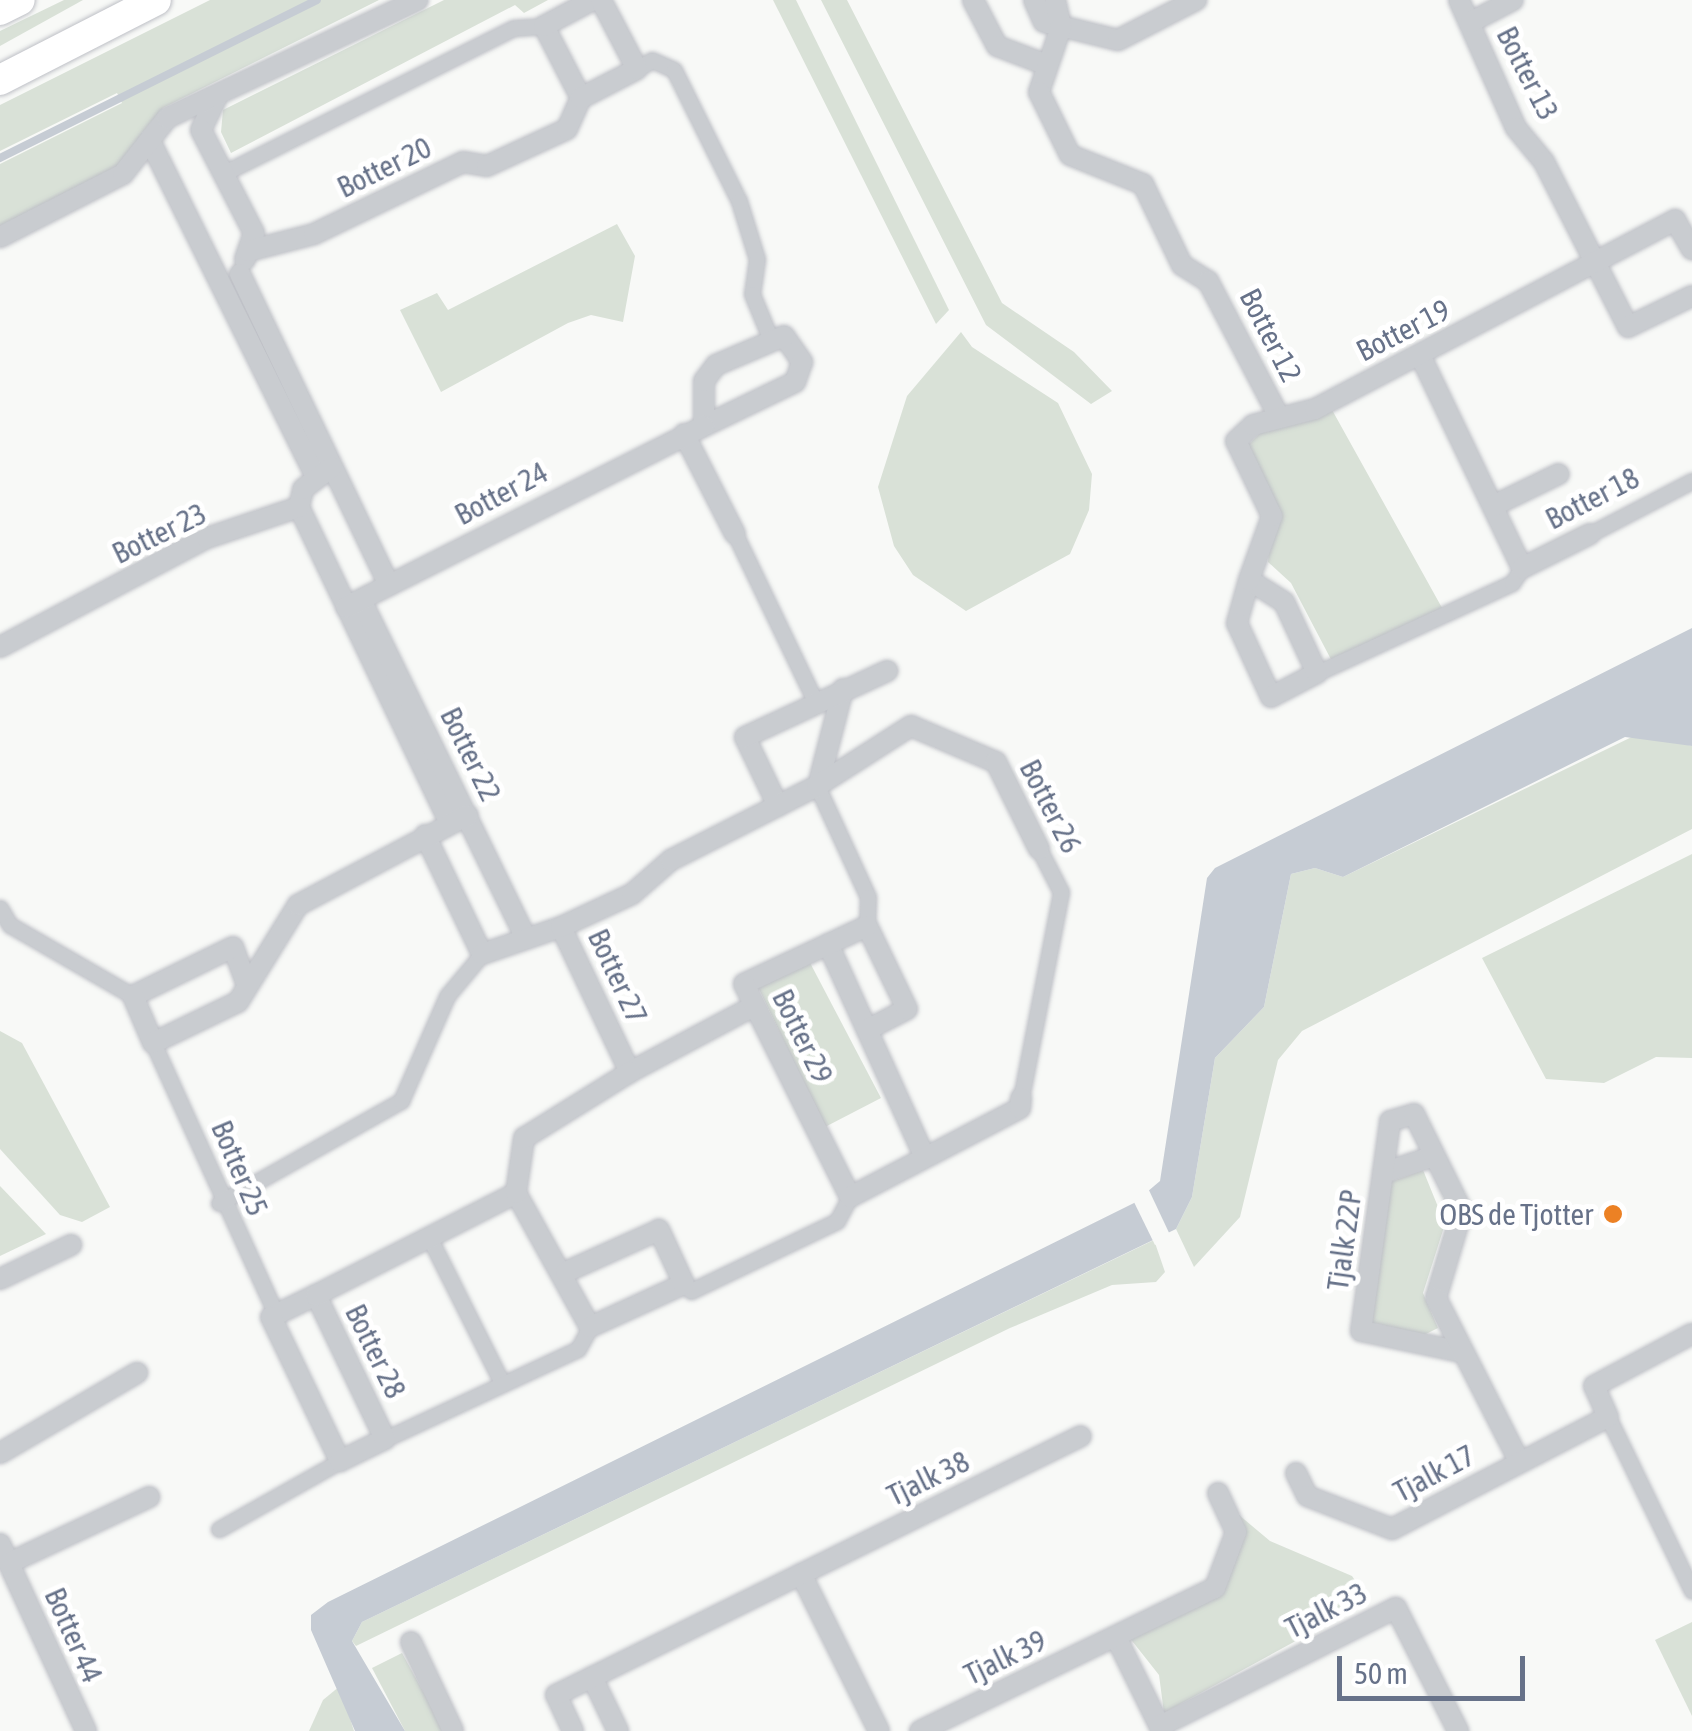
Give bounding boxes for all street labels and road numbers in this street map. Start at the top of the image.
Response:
street label: Botter 13 [1489,20,1567,126]
street label: Botter 20 [331,129,437,205]
street label: Botter 12 [1232,282,1310,388]
street label: Botter 19 [1350,291,1456,369]
street label: Botter 24 [448,454,554,532]
street label: Botter 18 [1539,459,1645,537]
street label: Botter 23 [106,495,212,571]
street label: Botter 22 [433,701,509,807]
street label: Botter 26 [1012,753,1090,859]
street label: Botter 27 [581,923,655,1029]
street label: Botter 29 [765,983,841,1089]
street label: Botter 25 [204,1115,276,1221]
street label: Tjalk 22P [1319,1187,1369,1293]
street label: Botter 28 [338,1298,414,1404]
street label: Tjalk 17 [1387,1437,1481,1509]
street label: Tjalk 38 [881,1443,975,1513]
street label: Tjalk 33 [1279,1574,1373,1646]
street label: Botter 44 [37,1582,111,1688]
street label: Tjalk 39 [958,1622,1052,1692]

